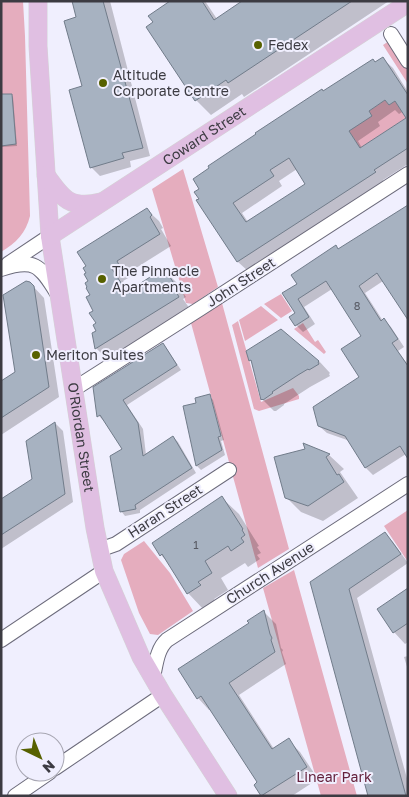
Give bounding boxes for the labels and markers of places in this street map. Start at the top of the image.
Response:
place label: Fedex [268,36,309,53]
marker: Fedex [252,39,264,51]
place label: Altitude Corporate Centre [113,66,229,99]
marker: Altitude Corporate Centre [97,77,109,89]
place label: The Pinnacle Apartments [112,262,199,295]
marker: The Pinnacle Apartments [96,273,108,285]
place label: Meriton Suites [46,346,144,363]
marker: Meriton Suites [30,349,42,361]

